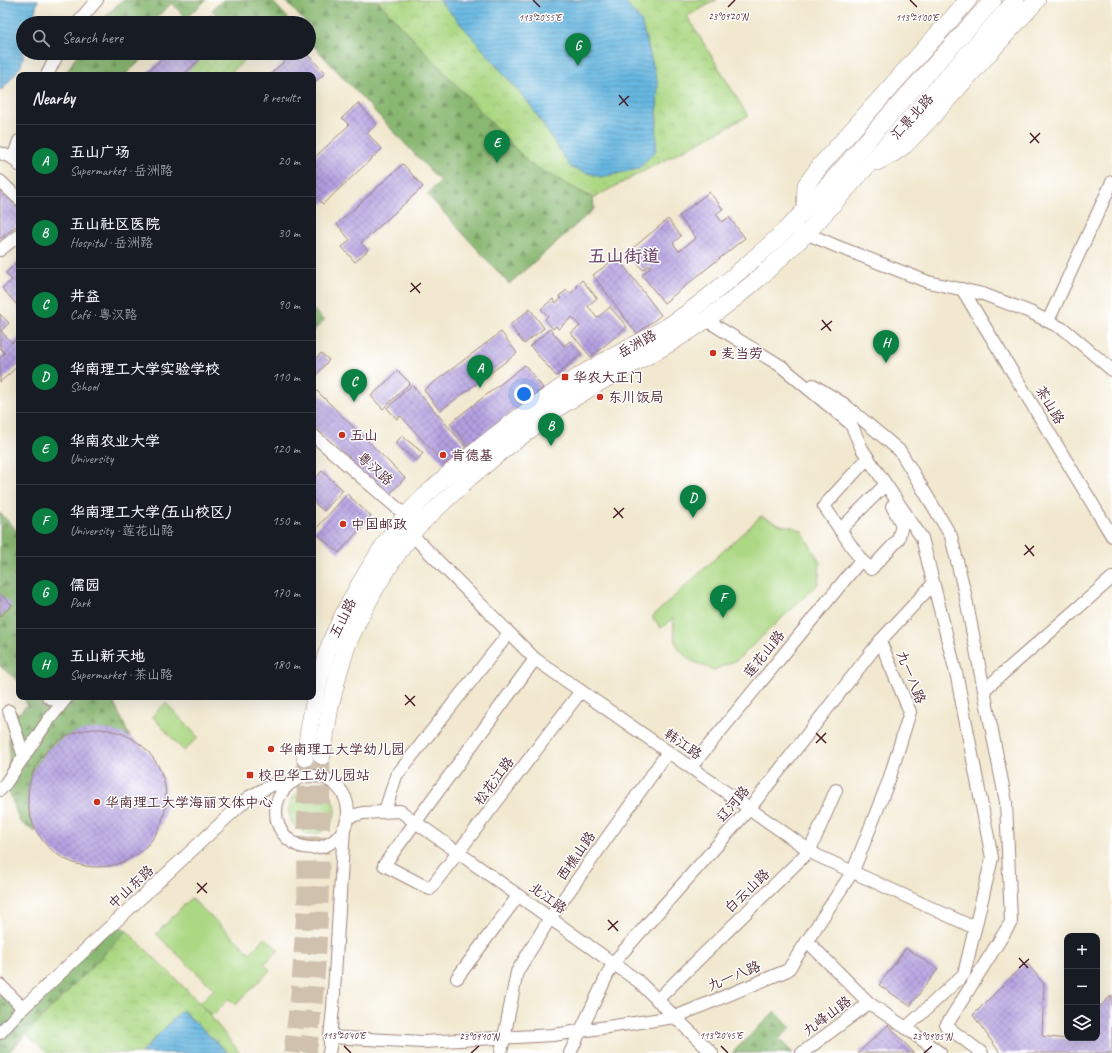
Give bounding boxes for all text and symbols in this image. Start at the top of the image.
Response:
text: 23°09'20"N [708,10,750,23]
text: 113°20'55"E [518,11,563,24]
text: 113°21'00"E [895,11,940,24]
search box [16,16,316,60]
icon: search [30,27,52,49]
text: Search here [62,29,123,48]
pin: G [565,33,591,66]
text: Nearby [32,88,75,109]
text: 8 results [262,90,300,106]
street label: 汇景北路 [887,91,937,143]
pin: E [484,130,510,163]
text: 五山广场 [70,143,130,162]
text: A [42,153,48,169]
text: 20 m [278,153,300,169]
text: Supermarket · 岳洲路 [70,163,173,179]
text: 五山社区医院 [70,215,160,234]
text: B [42,225,48,241]
text: 30 m [278,225,300,241]
text: Hospital · 岳洲路 [70,235,153,251]
district label: 五山街道 [588,245,660,267]
text: 井益 [70,287,100,306]
text: C [42,297,48,313]
text: 90 m [278,297,300,313]
text: Café · 粤汉路 [70,307,138,323]
street label: 岳洲路 [615,326,659,362]
pin: H [873,330,899,363]
place label: 麦当劳 [721,345,763,362]
marker: 麦当劳 [708,348,718,358]
pin: A [467,355,493,388]
text: 华南理工大学实验学校 [70,360,220,379]
text: D [41,369,49,385]
text: 110 m [272,369,300,385]
pin: C [341,369,367,402]
place label: 华农大正门 [573,369,643,386]
marker: 华农大正门 [560,372,570,382]
text: School [70,379,98,395]
street label: 茶山路 [1032,383,1068,427]
your location [514,384,534,404]
place label: 东川饭局 [608,389,664,406]
marker: 东川饭局 [595,392,605,402]
pin: B [538,413,564,446]
place label: 五山 [350,427,378,444]
marker: 五山 [337,430,347,440]
text: 华南农业大学 [70,432,160,451]
text: E [42,441,48,457]
text: 120 m [272,441,300,457]
place label: 肯德基 [451,447,493,464]
street label: 粤汉路 [354,449,396,489]
marker: 肯德基 [438,450,448,460]
text: University [70,451,113,467]
pin: D [680,485,706,518]
text: 华南理工大学(五山校区) [70,503,230,522]
text: F [42,513,48,529]
text: 150 m [272,513,300,529]
place label: 中国邮政 [351,516,407,533]
marker: 中国邮政 [338,519,348,529]
text: University · 莲花山路 [70,523,174,539]
text: 儒园 [70,576,100,595]
text: G [42,585,48,601]
text: 170 m [272,585,300,601]
pin: F [710,585,736,618]
text: Park [70,595,91,611]
street label: 五山路 [326,595,360,641]
street label: 莲花山路 [740,627,788,681]
text: 五山新天地 [70,647,145,666]
street label: 九一八路 [893,648,929,706]
text: H [41,657,49,673]
text: 180 m [272,657,300,673]
text: Supermarket · 茶山路 [70,667,173,683]
street label: 韩江路 [661,725,705,763]
place label: 华南理工大学幼儿园 [279,741,405,758]
marker: 华南理工大学幼儿园 [266,744,276,754]
street label: 松花江路 [470,754,518,808]
place label: 校巴华工幼儿园站 [258,767,370,784]
marker: 校巴华工幼儿园站 [245,770,255,780]
street label: 辽河路 [713,782,753,826]
place label: 华南理工大学海丽文体中心 [105,794,273,811]
marker: 华南理工大学海丽文体中心 [92,797,102,807]
street label: 西樵山路 [553,828,599,884]
street label: 中山东路 [105,862,157,912]
street label: 白云山路 [721,865,773,917]
street label: 北江路 [526,879,570,917]
map controls [1064,933,1100,1041]
button: + [1064,933,1100,969]
street label: 九一八路 [705,957,763,995]
button: − [1064,969,1100,1005]
street label: 九峰山路 [800,992,854,1040]
button: layers [1064,1005,1100,1041]
text: 113°20'40"E [322,1029,367,1042]
text: 113°20'45"E [699,1029,744,1042]
text: 23°09'10"N [459,1030,501,1043]
text: 23°09'05"N [912,1030,954,1043]

